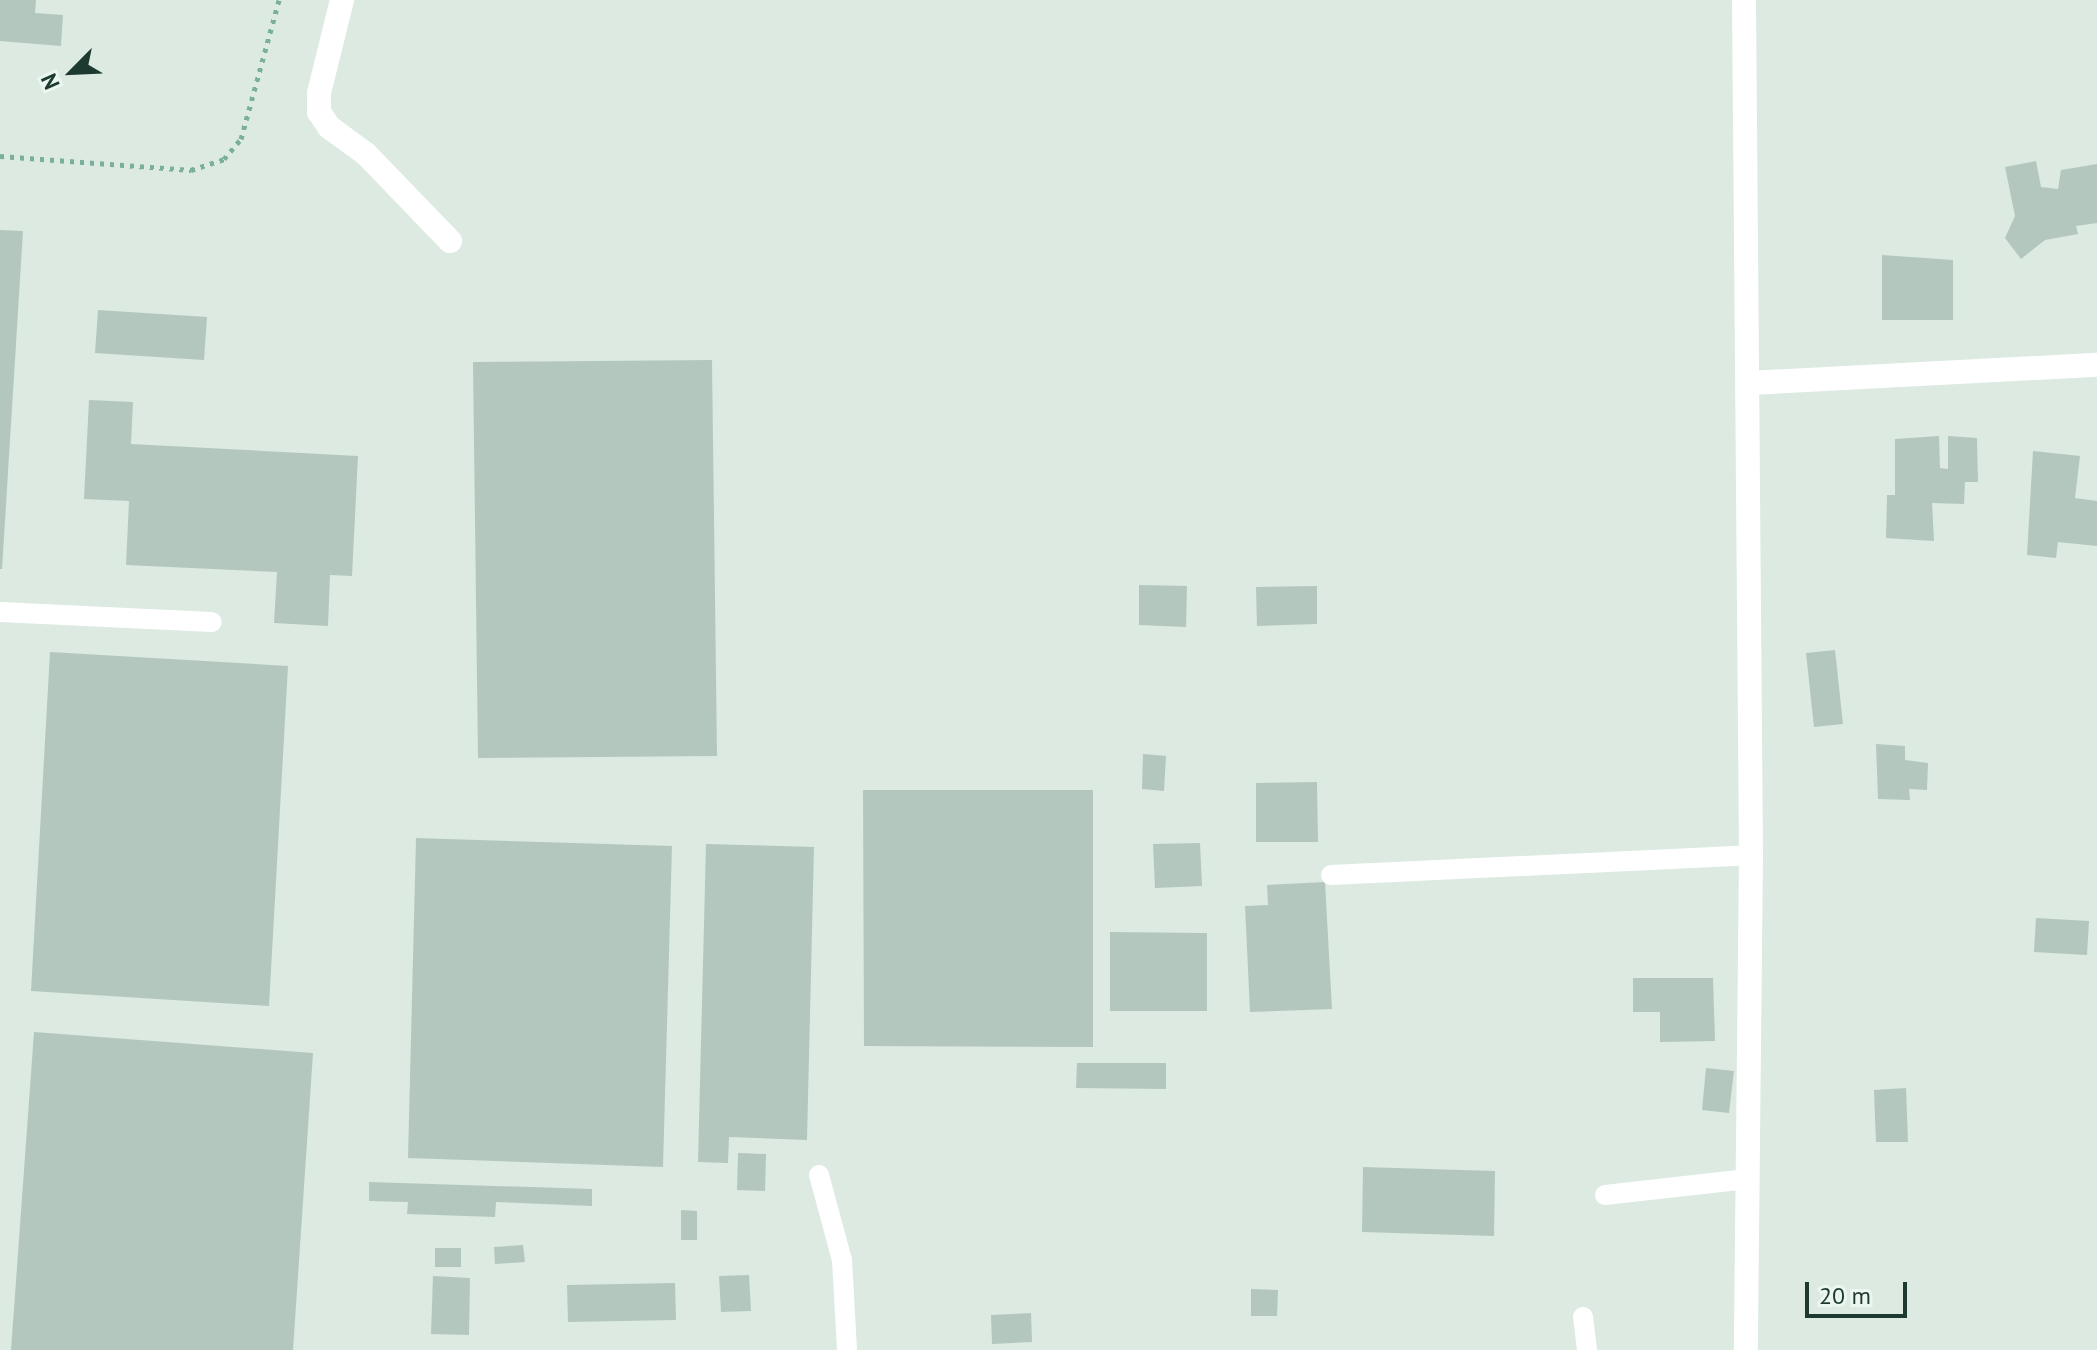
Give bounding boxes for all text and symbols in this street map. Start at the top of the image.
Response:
north arrow [32,32,112,112]
text: N [34,69,66,94]
scale bar [1809,1266,1911,1316]
text: 20 m [1819,1280,1871,1311]

